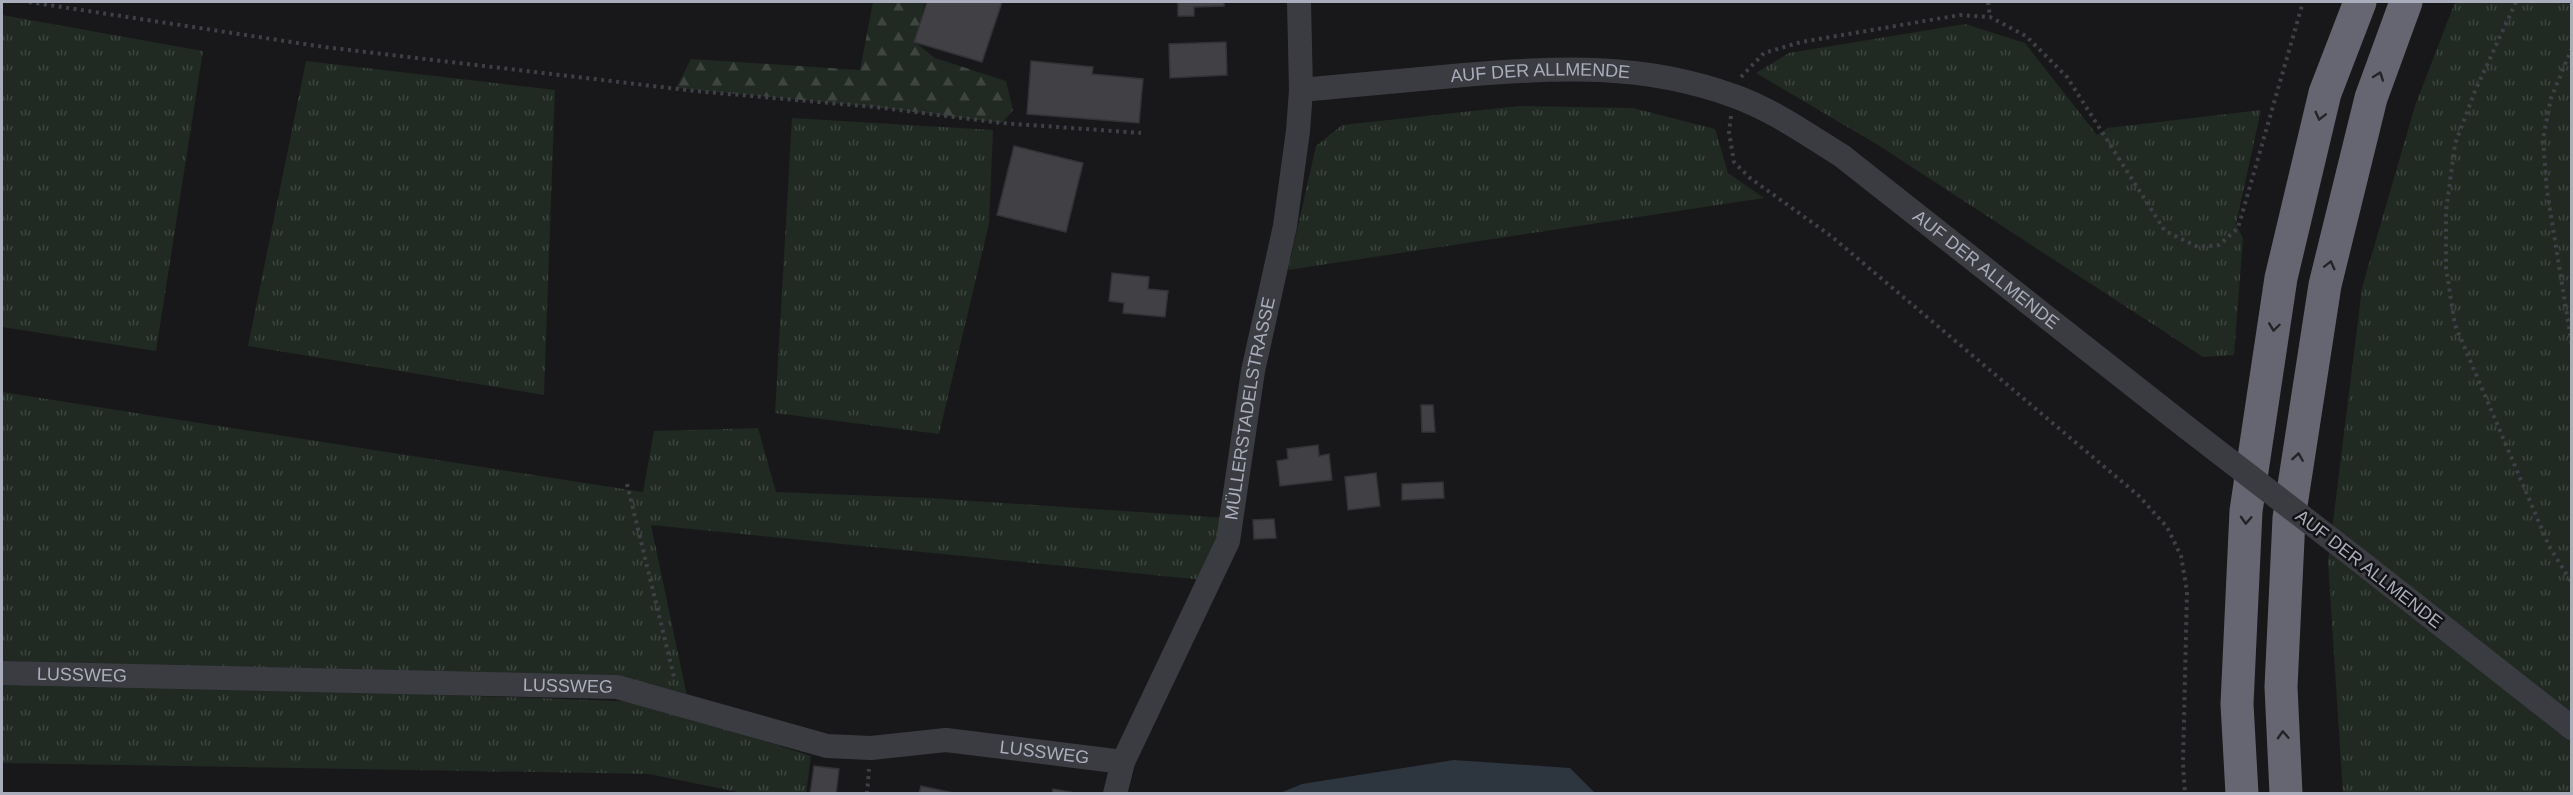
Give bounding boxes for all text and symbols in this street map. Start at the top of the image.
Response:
street label: AUF DER ALLMENDE [1449,59,1631,86]
one-way arrow [2371,71,2384,82]
one-way arrow [2314,111,2327,121]
street label: AUF DER ALLMENDE [1909,206,2063,333]
one-way arrow [2322,260,2335,270]
street label: MÜLLERSTADELSTRASSE [1221,295,1279,521]
one-way arrow [2268,322,2280,331]
one-way arrow [2292,452,2304,462]
street label: AUF DER ALLMENDE [2292,506,2446,632]
one-way arrow [2239,515,2252,524]
street label: LUSSWEG [37,664,127,686]
street label: LUSSWEG [523,675,613,697]
one-way arrow [2276,731,2289,740]
street label: LUSSWEG [999,737,1090,768]

